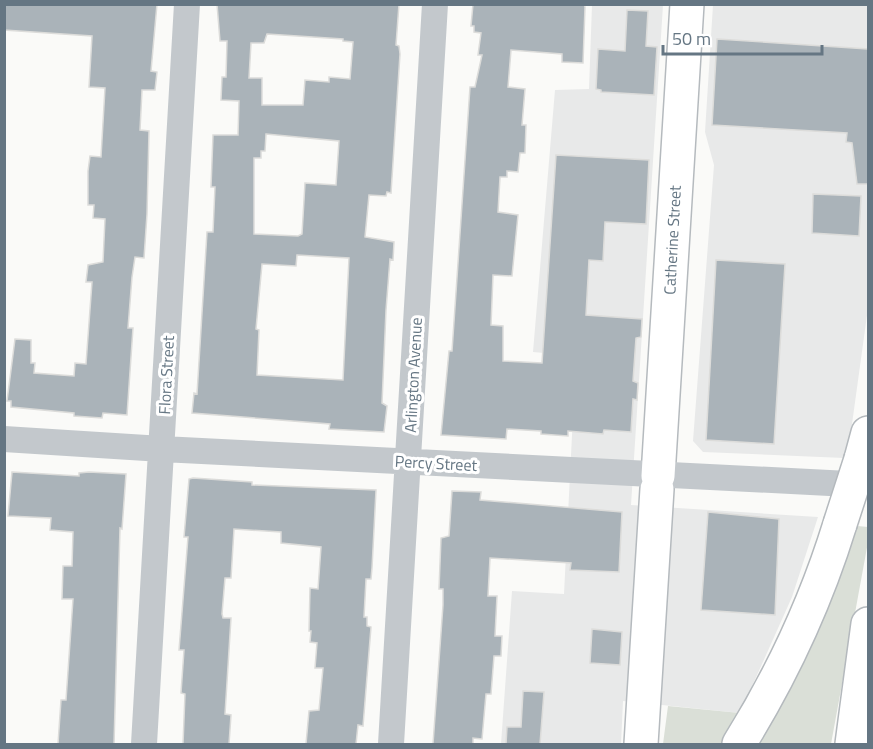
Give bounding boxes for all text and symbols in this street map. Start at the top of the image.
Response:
scale bar [663,18,822,56]
text: 50 m [672,25,711,52]
street label: Catherine Street [657,184,687,295]
street label: Arlington Avenue [398,317,428,433]
street label: Flora Street [152,335,180,415]
street label: Percy Street [394,449,478,477]

